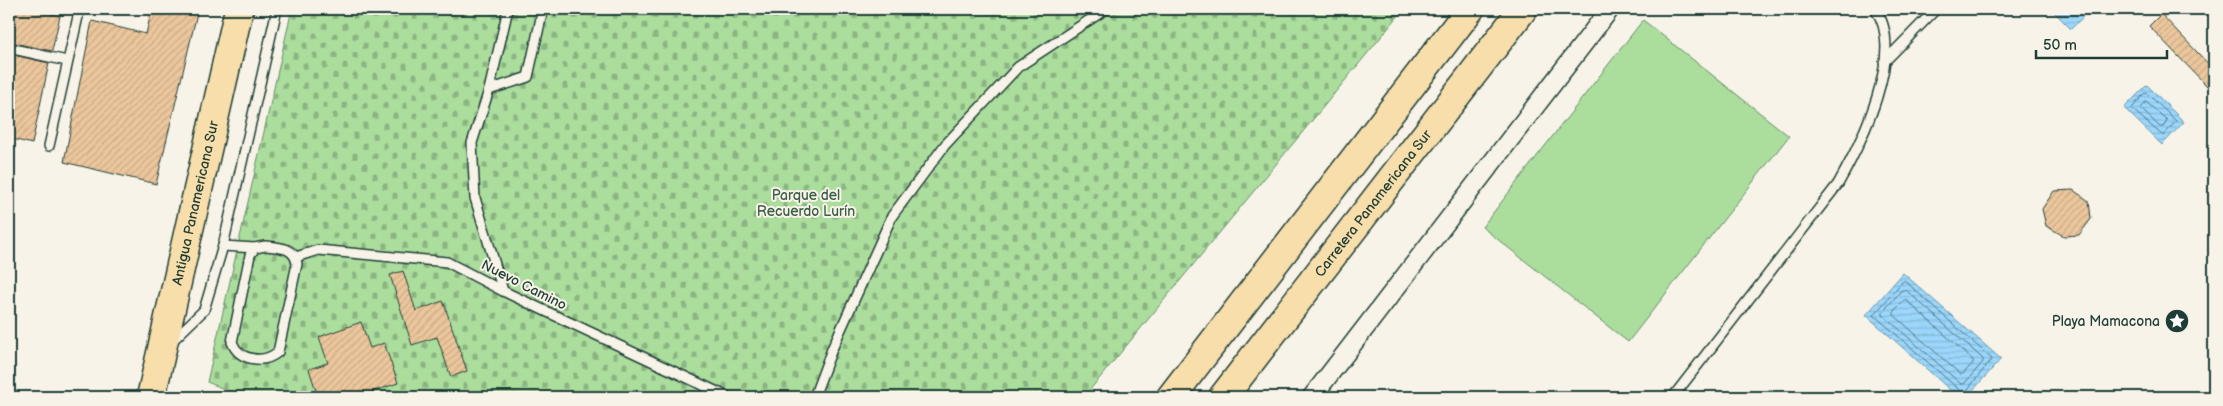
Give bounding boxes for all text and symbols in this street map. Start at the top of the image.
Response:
scale bar [2036,28,2167,60]
text: 50 m [2043,36,2077,55]
street label: Antigua Panamericana Sur [168,118,222,287]
street label: Carretera Panamericana Sur [1311,126,1436,280]
park label: Parque del Recuerdo Lurín [757,187,855,220]
street label: Nuevo Camino [479,256,570,314]
place icon: Playa Mamacona [2164,308,2190,334]
place label: Playa Mamacona [2052,313,2160,330]

